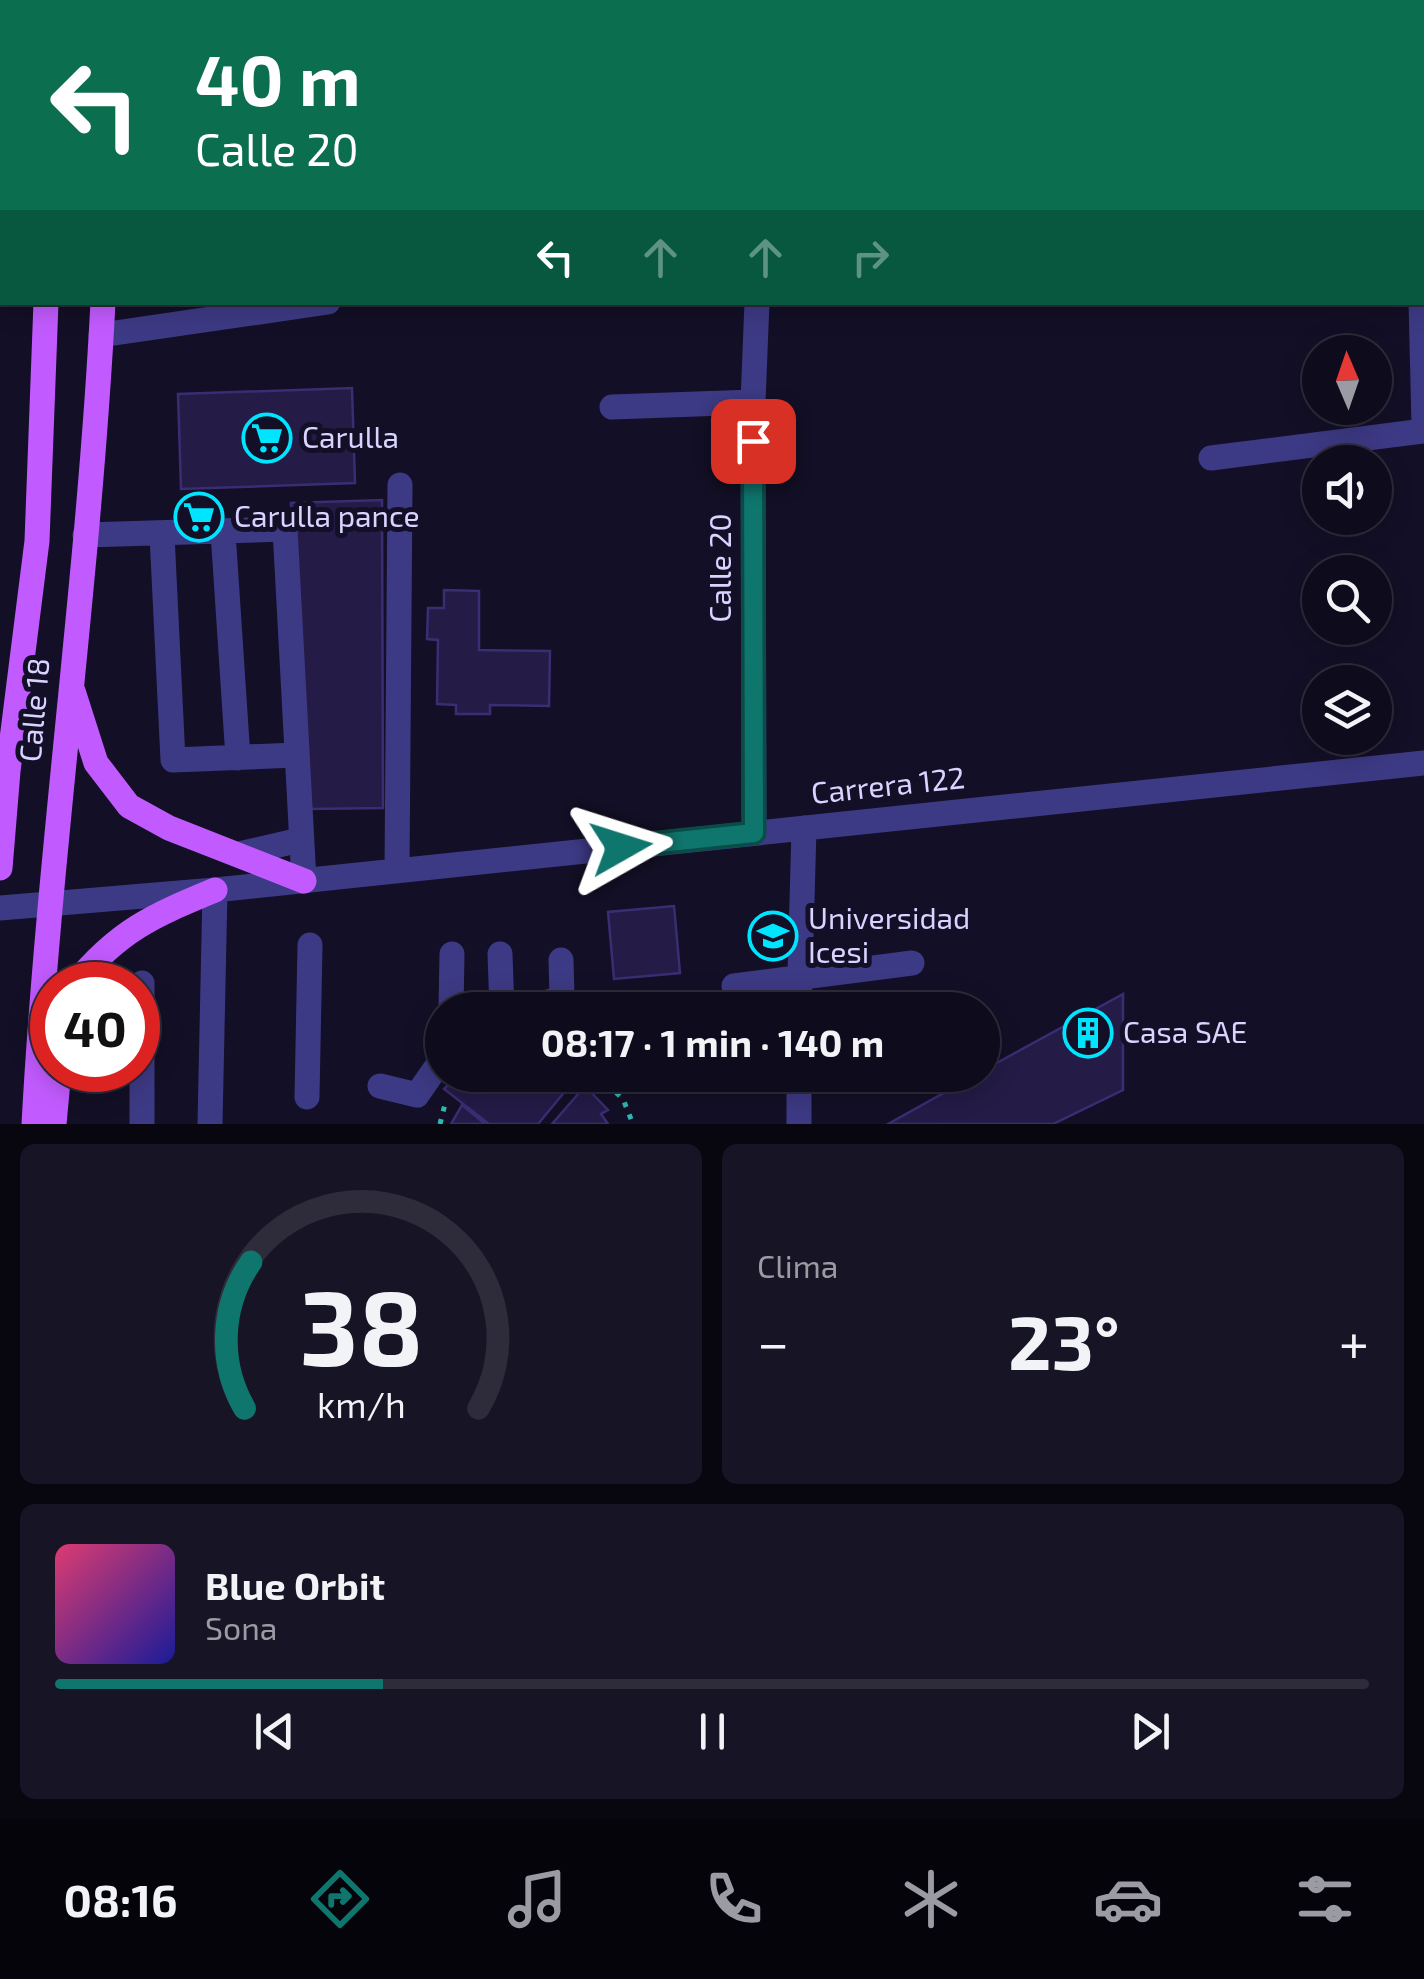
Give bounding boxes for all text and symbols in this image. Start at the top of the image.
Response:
text: 40 m [195,36,361,120]
icon: left [30,40,160,170]
text: Calle 20 [195,121,359,175]
icon: left [528,230,583,285]
icon: ahead [633,230,688,285]
icon: ahead [738,230,793,285]
icon: right [843,230,898,285]
north arrow [1302,335,1392,425]
map controls [1302,335,1392,755]
pin [711,399,796,484]
supermarket icon: Carulla [241,412,293,464]
icon: arrive [726,414,781,469]
place label: Carulla [302,418,399,454]
button: sound [1302,445,1392,535]
supermarket icon: Carulla pance [173,491,225,543]
place label: Carulla pance [234,497,420,533]
street label: Calle 20 [701,513,737,623]
button: search [1302,555,1392,645]
street label: Calle 18 [11,656,55,763]
button: layers [1302,665,1392,755]
street label: Carrera 122 [809,758,966,810]
position arrow [569,795,673,899]
place label: Universidad Icesi [808,899,970,969]
school or university icon: Universidad Icesi [747,910,799,962]
speed limit sign: 40 [30,962,160,1092]
building icon: Casa SAE [1062,1007,1114,1059]
place label: Casa SAE [1123,1013,1247,1049]
text: 08:17 · 1 min · 140 m [541,1019,884,1065]
text: Clima [757,1246,838,1284]
text: 38 [299,1262,423,1387]
text: 23° [1008,1295,1120,1385]
text: − [757,1308,789,1374]
text: + [1339,1308,1369,1374]
text: km/h [317,1382,405,1425]
text: Blue Orbit [205,1562,385,1608]
text: Sona [205,1608,277,1646]
icon: previous [247,1704,302,1759]
icon: pause [685,1704,740,1759]
icon: next [1123,1704,1178,1759]
icon: directions [305,1864,375,1934]
icon: music [502,1864,572,1934]
icon: phone [699,1864,769,1934]
icon: climate [896,1864,966,1934]
icon: car [1093,1864,1163,1934]
icon: filters [1290,1864,1360,1934]
text: 08:16 [64,1872,178,1926]

